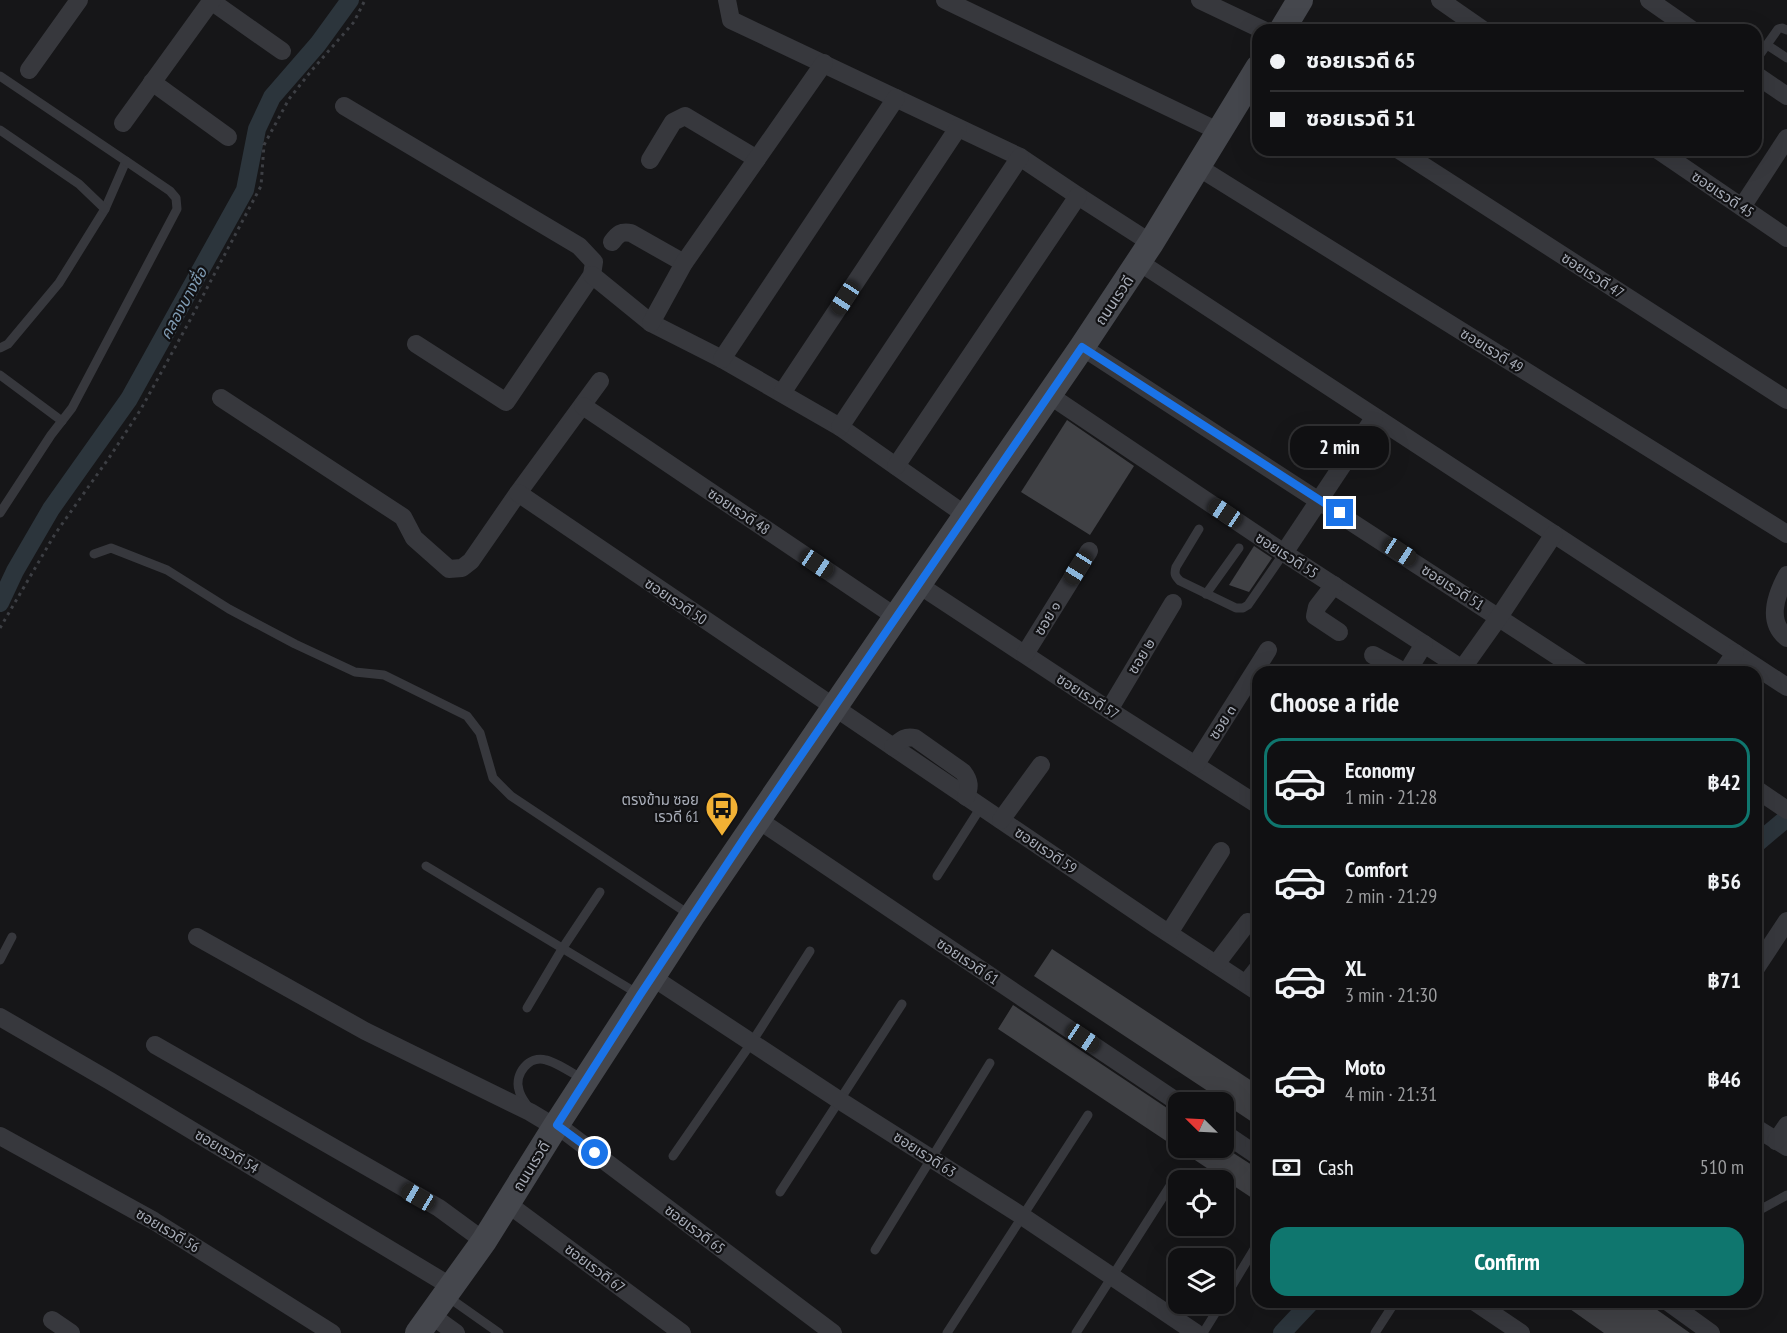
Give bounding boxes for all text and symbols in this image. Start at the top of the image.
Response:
text: ซอยเรวดี 65 [1306,46,1416,74]
text: ซอยเรวดี 51 [1306,104,1416,132]
street label: ซอยเรวดี 45 [1688,166,1758,222]
street label: ซอยเรวดี 47 [1558,248,1628,302]
water label: คลองบางซื่อ [154,262,211,343]
street label: ถนนเรวดี [1091,272,1137,328]
car [828,278,862,318]
street label: ซอยเรวดี 49 [1457,323,1527,377]
callout: 2 min [1290,426,1390,468]
text: 2 min [1319,434,1360,460]
street label: ซอยเรวดี 48 [704,483,774,539]
car [1205,495,1245,531]
route end [1326,499,1353,526]
street label: ซอยเรวดี 55 [1252,528,1322,582]
car [1380,535,1420,569]
car [797,546,837,582]
car [1061,548,1095,588]
street label: ซอยเรวดี 51 [1418,560,1488,614]
street label: ซอยเรวดี 50 [641,573,711,629]
street label: ซอย ๑ [1029,597,1065,639]
street label: ซอย ๒ [1123,635,1159,677]
street label: ซอยเรวดี 57 [1053,669,1123,723]
text: Choose a ride [1270,685,1399,719]
street label: ซอย ๓ [1204,701,1240,743]
icon: car [1273,756,1327,810]
text: Economy [1345,756,1415,784]
text: ฿42 [1707,768,1741,796]
text: 1 min · 21:28 [1345,784,1437,810]
place label: ตรงข้าม ซอย เรวดี 61 [622,790,699,826]
bus stop icon: ตรงข้าม ซอย เรวดี 61 [704,790,740,837]
street label: ซอยเรวดี 59 [1011,822,1081,878]
icon: car [1273,855,1327,909]
text: Comfort [1345,855,1408,883]
text: ฿56 [1707,867,1741,895]
text: 2 min · 21:29 [1345,883,1437,909]
street label: ซอยเรวดี 61 [933,933,1003,989]
icon: car [1273,954,1327,1008]
text: XL [1345,954,1366,982]
text: ฿71 [1707,966,1741,994]
text: 3 min · 21:30 [1345,982,1437,1008]
car [1063,1020,1103,1056]
icon: car [1273,1053,1327,1107]
text: Moto [1345,1053,1386,1081]
text: ฿46 [1707,1065,1741,1093]
text: 4 min · 21:31 [1345,1081,1437,1107]
north arrow [1168,1092,1234,1158]
map controls [1168,1092,1234,1314]
street label: ซอยเรวดี 54 [192,1125,262,1177]
street label: ซอยเรวดี 63 [890,1127,960,1181]
street label: ถนนเรวดี [508,1137,554,1195]
route start [581,1139,608,1166]
icon: cash [1270,1151,1303,1184]
text: Cash [1318,1153,1354,1181]
text: 510 m [1700,1154,1744,1180]
button: locate [1168,1170,1234,1236]
car [398,1180,438,1214]
street label: ซอยเรวดี 65 [661,1200,729,1258]
street label: ซอยเรวดี 56 [133,1204,203,1256]
button: Confirm [1270,1227,1744,1296]
street label: ซอยเรวดี 67 [561,1239,629,1297]
button: layers [1168,1248,1234,1314]

